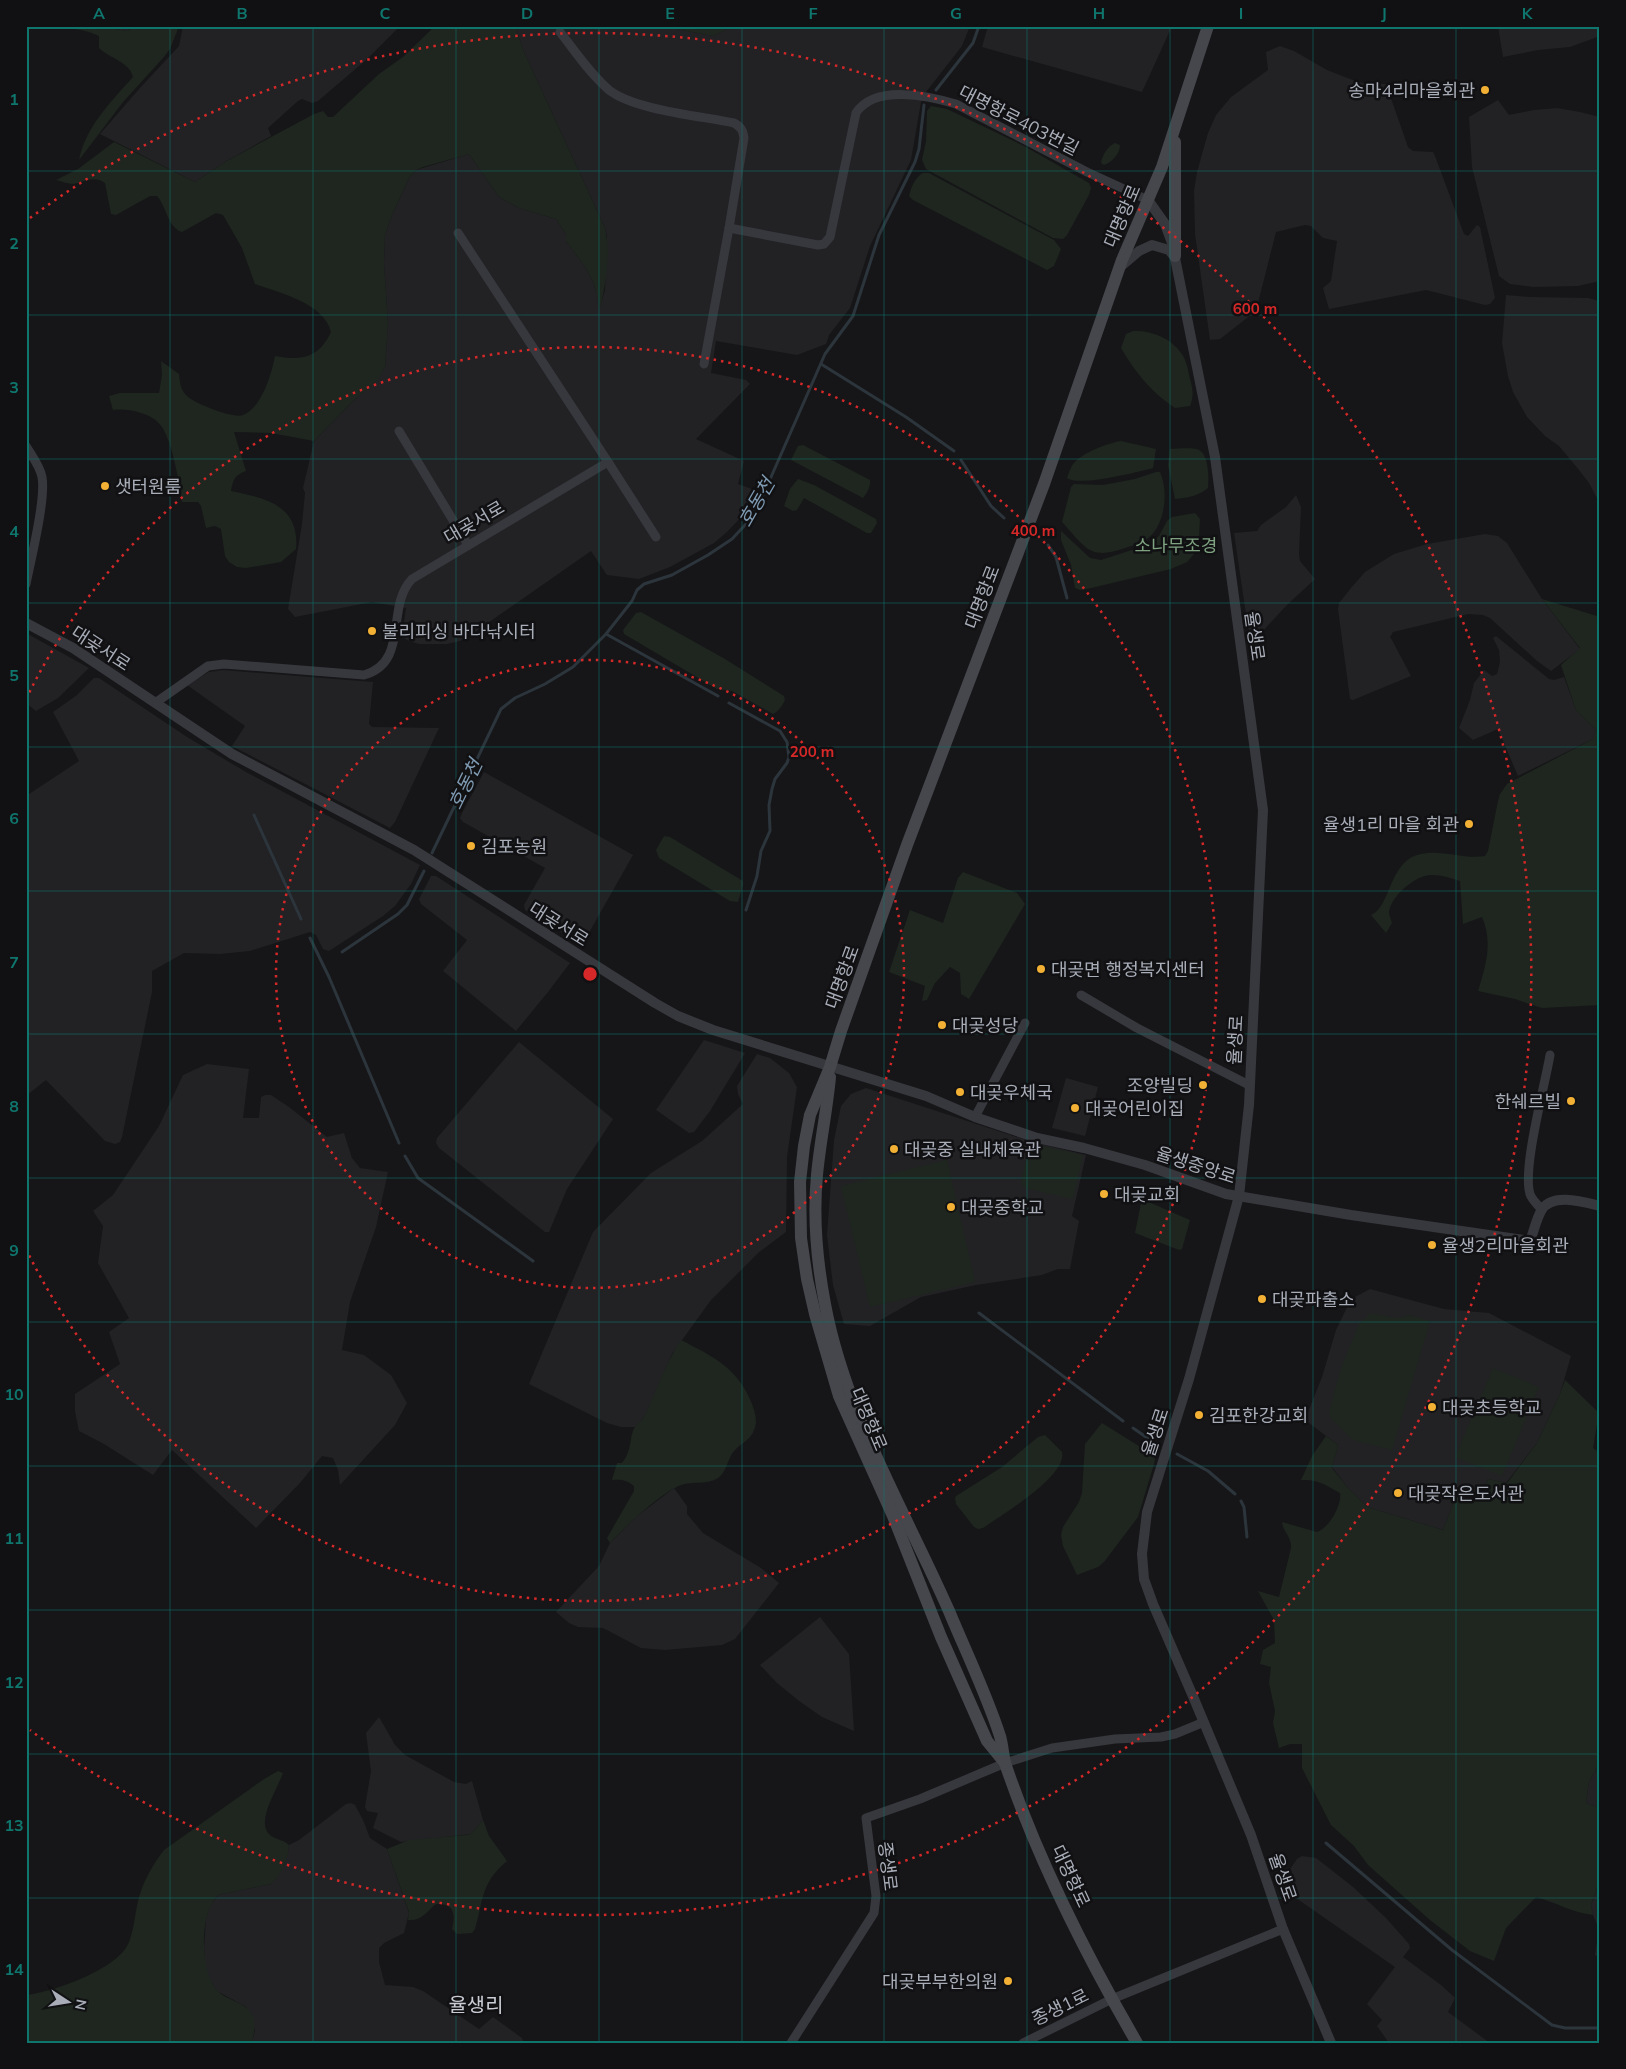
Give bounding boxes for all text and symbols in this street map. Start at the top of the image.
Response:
text: A [93,3,105,23]
text: B [236,3,248,23]
text: C [380,3,391,23]
text: D [521,3,533,23]
text: E [665,3,675,23]
text: F [808,3,818,23]
text: G [950,3,962,23]
text: H [1093,3,1105,23]
text: I [1239,3,1243,23]
text: J [1381,3,1387,23]
text: K [1522,3,1534,23]
place label: 송마4리마을회관 [1348,79,1475,102]
street label: 대명항로403번길 [955,80,1083,160]
marker: 송마4리마을회관 [1479,84,1491,96]
text: 1 [9,89,19,109]
street label: 대명항로 [1098,181,1146,251]
text: 2 [9,233,19,253]
text: 600 m [1233,299,1277,318]
text: 3 [9,377,19,397]
water label: 호동천 [732,472,780,531]
place label: 샛터원룸 [115,475,181,498]
marker: 샛터원룸 [99,480,111,492]
street label: 대곶서로 [440,495,508,549]
text: 4 [9,521,19,541]
text: 400 m [1011,521,1055,540]
park label: 소나무조경 [1135,534,1217,557]
street label: 대명항로 [959,562,1005,632]
street label: 율생로 [1240,610,1270,662]
street label: 대곶서로 [67,620,135,676]
place label: 불리피싱 바다낚시터 [382,620,536,643]
marker: 불리피싱 바다낚시터 [366,625,378,637]
text: 5 [9,665,19,685]
text: 200 m [790,742,834,761]
water label: 호동천 [443,754,488,813]
text: 6 [9,808,19,828]
place label: 율생1리 마을 회관 [1323,813,1459,836]
marker: 율생1리 마을 회관 [1463,818,1475,830]
place label: 김포농원 [481,835,547,858]
marker: 김포농원 [465,840,477,852]
street label: 대곶서로 [525,897,593,951]
street label: 대명항로 [820,942,864,1012]
text: 7 [9,952,19,972]
place label: 대곶면 행정복지센터 [1051,958,1205,981]
marker: 대곶면 행정복지센터 [1035,963,1047,975]
centre of rings [581,965,599,983]
place label: 대곶성당 [952,1014,1018,1037]
street label: 율생로 [1222,1015,1248,1065]
marker: 대곶성당 [936,1019,948,1031]
place label: 조양빌딩 [1127,1074,1193,1097]
marker: 조양빌딩 [1197,1079,1209,1091]
place label: 대곶우체국 [970,1081,1053,1104]
marker: 대곶우체국 [954,1086,966,1098]
place label: 한쉐르빌 [1495,1090,1561,1113]
marker: 한쉐르빌 [1565,1095,1577,1107]
text: 8 [9,1096,19,1116]
place label: 대곶어린이집 [1085,1097,1184,1120]
marker: 대곶어린이집 [1069,1102,1081,1114]
place label: 대곶중 실내체육관 [904,1138,1042,1161]
street label: 율생중앙로 [1153,1141,1239,1189]
marker: 대곶중 실내체육관 [888,1143,900,1155]
place label: 대곶교회 [1114,1183,1180,1206]
marker: 대곶교회 [1098,1188,1110,1200]
place label: 대곶중학교 [961,1196,1044,1219]
marker: 대곶중학교 [945,1201,957,1213]
place label: 율생2리마을회관 [1442,1234,1569,1257]
marker: 율생2리마을회관 [1426,1239,1438,1251]
text: 9 [9,1240,19,1260]
place label: 대곶파출소 [1272,1288,1355,1311]
marker: 대곶파출소 [1256,1293,1268,1305]
text: 10 [4,1384,24,1404]
street label: 대명항로 [845,1384,893,1454]
place label: 대곶초등학교 [1442,1396,1541,1419]
marker: 대곶초등학교 [1426,1401,1438,1413]
place label: 김포한강교회 [1209,1404,1308,1427]
street label: 율생로 [1136,1405,1174,1459]
marker: 김포한강교회 [1193,1409,1205,1421]
place label: 대곶작은도서관 [1408,1482,1524,1505]
marker: 대곶작은도서관 [1392,1487,1404,1499]
text: 11 [4,1528,24,1548]
text: 12 [4,1672,24,1692]
text: 13 [4,1815,24,1835]
street label: 종생로 [874,1840,902,1892]
street label: 대명항로 [1047,1841,1095,1911]
street label: 율생로 [1264,1850,1302,1904]
text: 14 [4,1959,24,1979]
place label: 대곶부부한의원 [882,1970,998,1993]
marker: 대곶부부한의원 [1002,1975,1014,1987]
north arrow [42,1976,92,2026]
street label: 종생1로 [1028,1983,1092,2031]
district label: 율생리 [448,1992,504,2017]
text: N [71,1998,91,2012]

